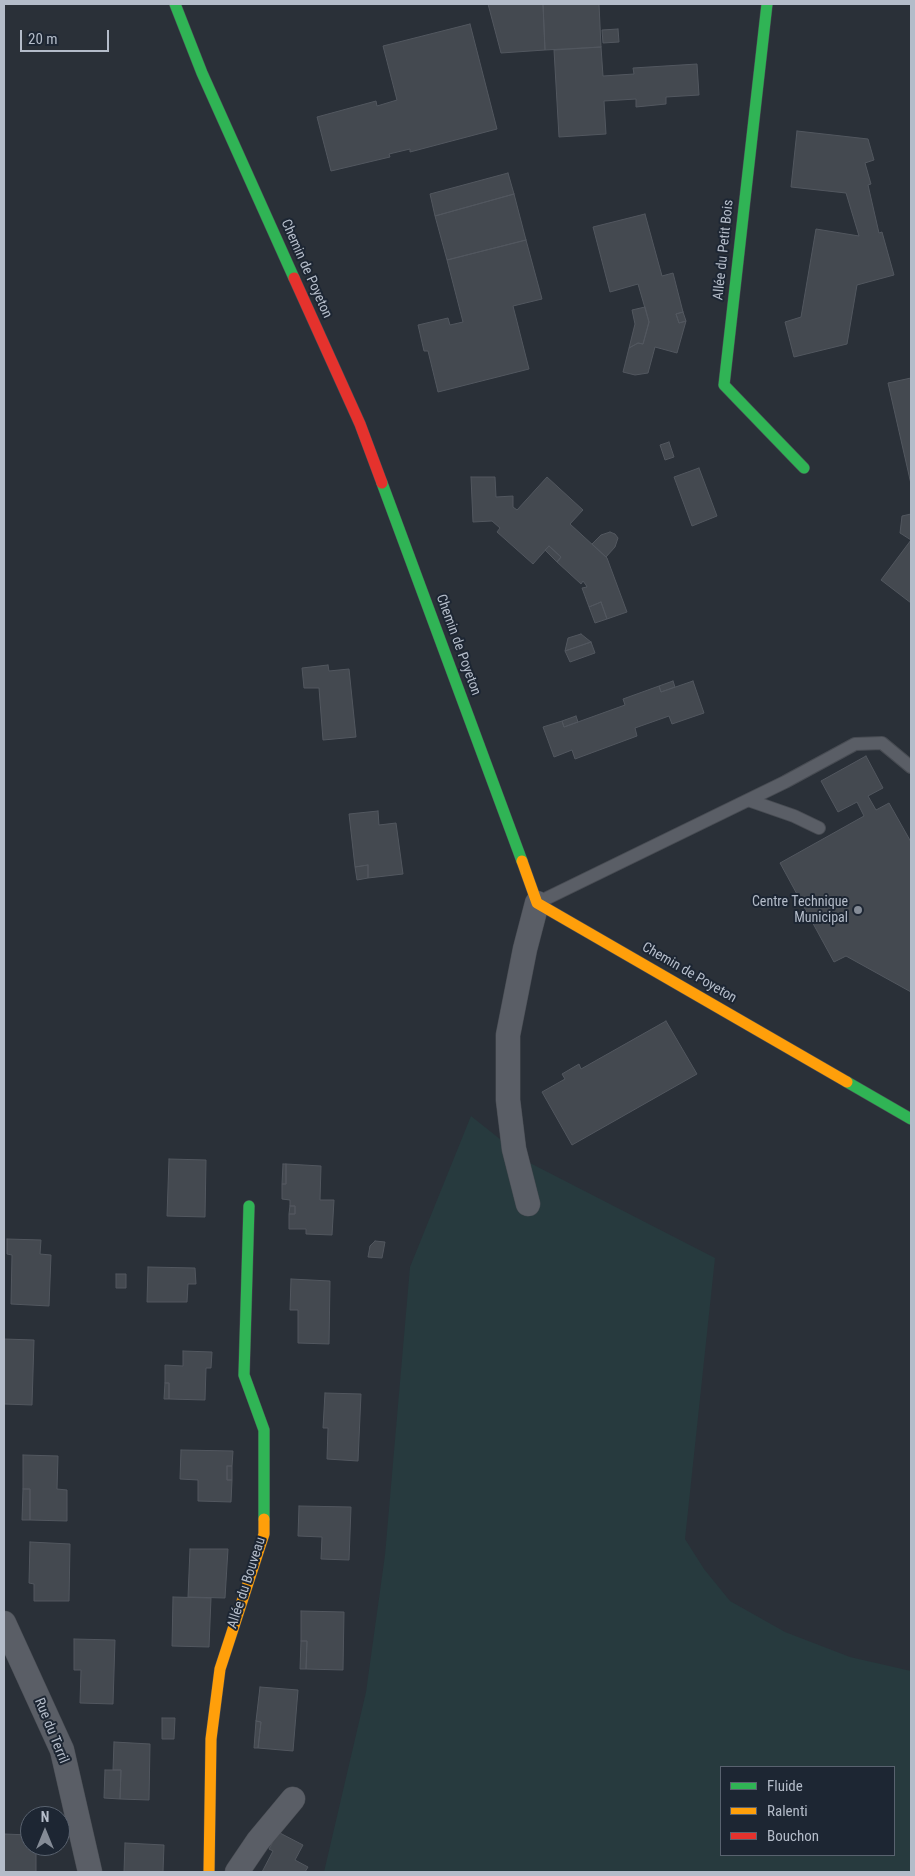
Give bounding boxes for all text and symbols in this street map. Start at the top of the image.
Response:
scale bar [22,20,111,52]
text: 20 m [28,30,58,48]
street label: Allée du Petit Bois [710,199,738,301]
street label: Chemin de Poyeton [277,217,335,321]
street label: Chemin de Poyeton [432,592,484,698]
place label: Centre Technique Municipal [752,894,848,926]
marker: Centre Technique Municipal [852,904,864,916]
street label: Chemin de Poyeton [639,939,739,1007]
street label: Allée du Bouveau [224,1535,270,1631]
street label: Rue du Terril [30,1696,72,1766]
legend [720,1766,895,1856]
text: Fluide [767,1777,803,1795]
text: Ralenti [767,1802,808,1820]
north arrow [20,1806,70,1856]
text: N [41,1809,49,1825]
text: Bouchon [767,1827,819,1845]

